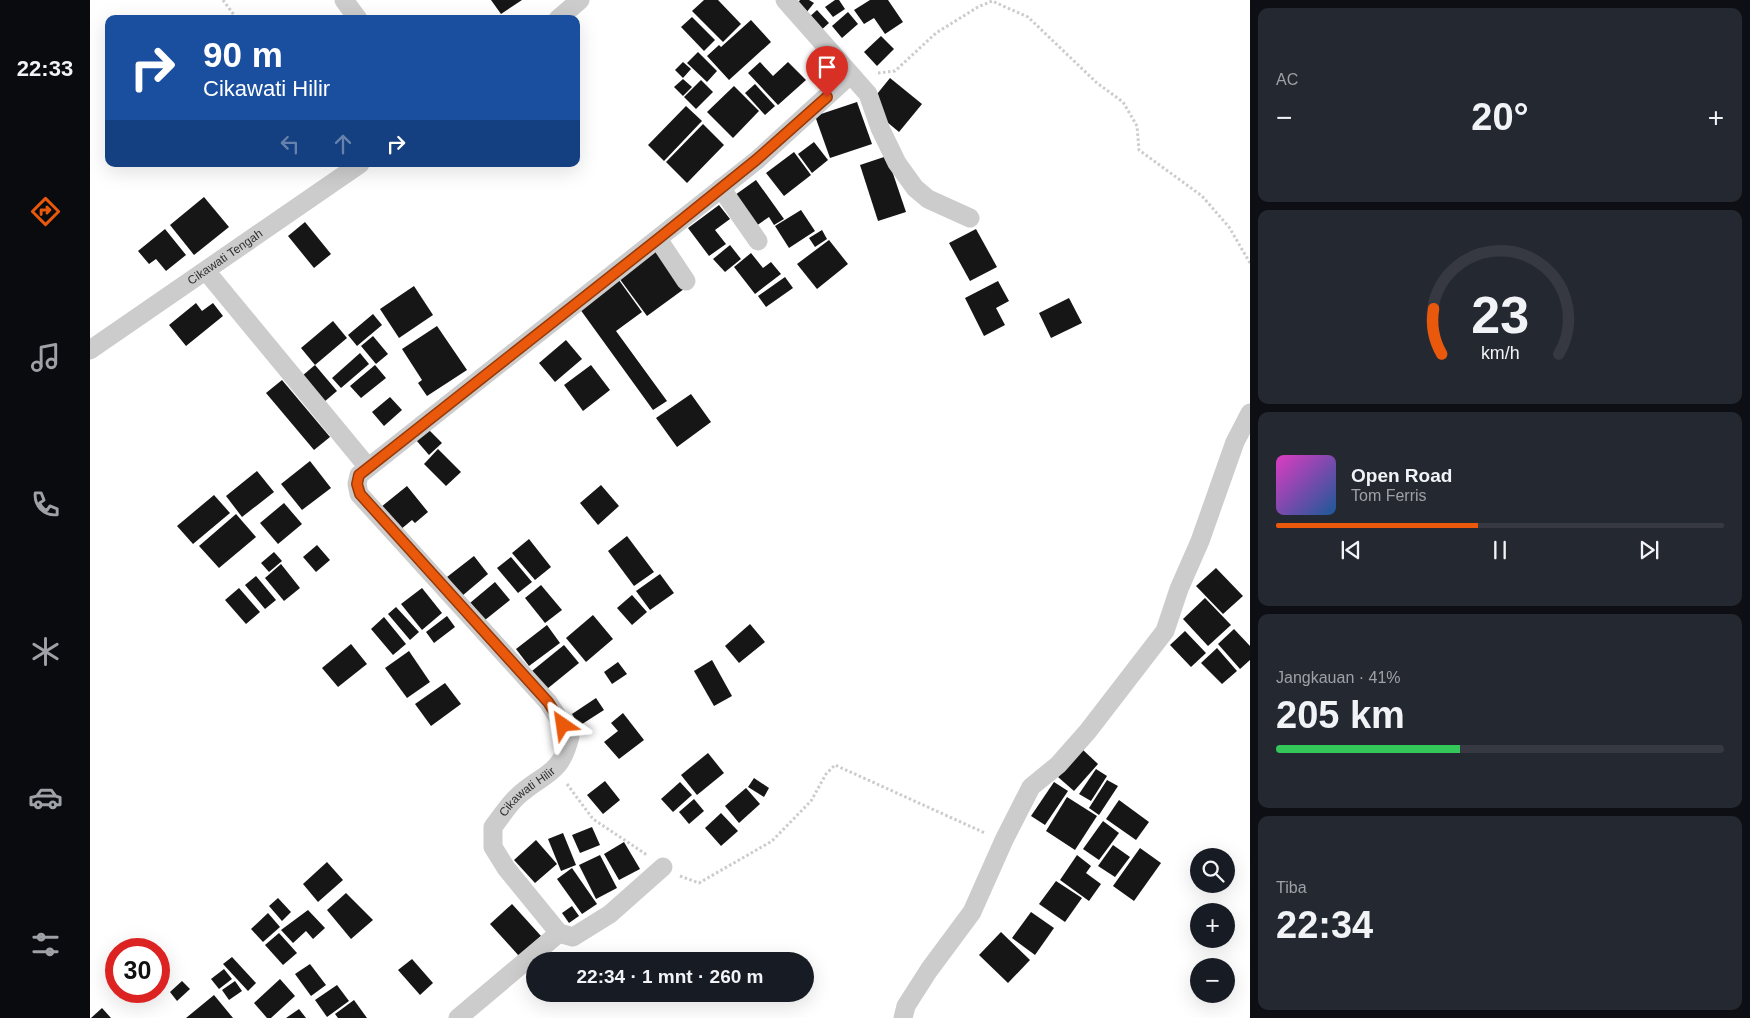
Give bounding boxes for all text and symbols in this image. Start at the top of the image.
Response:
icon: right [120,35,185,100]
text: 90 m [203,35,283,74]
pin [806,46,848,97]
icon: arrive [813,53,841,81]
text: 22:33 [17,56,73,81]
text: AC [1276,71,1298,88]
text: Cikawati Hilir [203,76,330,101]
text: 20° [1471,96,1529,138]
text: − [1276,102,1292,133]
text: + [1708,102,1724,133]
icon: left [276,130,304,158]
icon: ahead [329,130,357,158]
icon: right [382,130,410,158]
icon: directions [28,194,63,229]
street label: Cikawati Tengah [185,226,265,288]
text: 23 [1471,286,1529,344]
icon: music [28,340,63,375]
text: km/h [1481,343,1519,363]
text: Open Road [1351,465,1452,486]
icon: phone [28,487,63,522]
text: Tom Ferris [1351,487,1427,504]
icon: previous [1337,536,1365,564]
icon: pause [1486,536,1514,564]
icon: next [1635,536,1663,564]
icon: climate [28,634,63,669]
text: Jangkauan · 41% [1276,669,1401,686]
text: 205 km [1276,694,1405,736]
position arrow [536,698,588,750]
street label: Cikawati Hilir [496,764,558,819]
icon: car [28,780,63,815]
map controls [1190,848,1235,1003]
button: search [1190,848,1235,893]
text: Tiba [1276,879,1307,896]
button: + [1190,903,1235,948]
text: 22:34 [1276,904,1373,946]
icon: filters [28,927,63,962]
speed limit sign: 30 [105,938,170,1003]
button: − [1190,958,1235,1003]
text: 22:34 · 1 mnt · 260 m [577,966,763,987]

